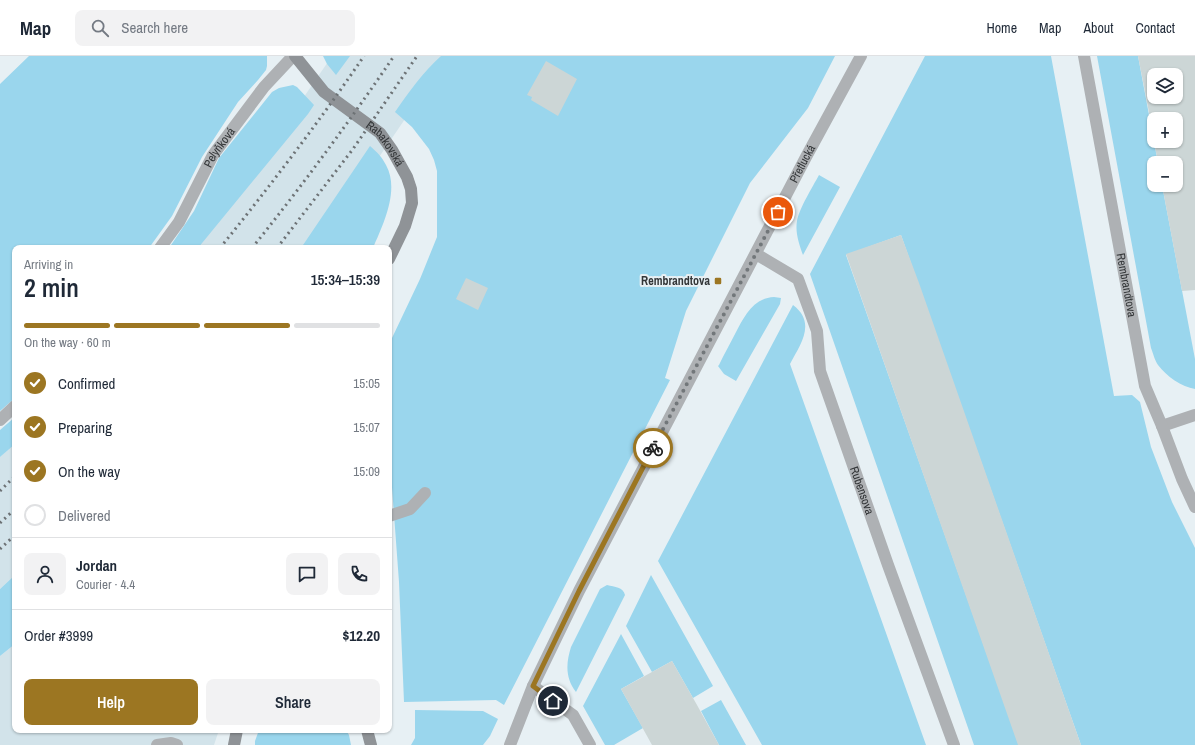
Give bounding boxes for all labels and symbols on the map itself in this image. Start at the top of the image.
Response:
street label: Rabakovská [363,117,408,170]
street label: Pelyňková [200,124,239,170]
street label: Přetlucká [786,141,819,186]
pin [761,195,795,229]
street label: Rembrandtova [1113,252,1140,319]
place label: Rembrandtova [641,273,711,289]
marker: Rembrandtova [713,276,723,286]
courier [633,428,673,468]
street label: Rubensova [846,464,878,517]
pin [536,684,570,718]

